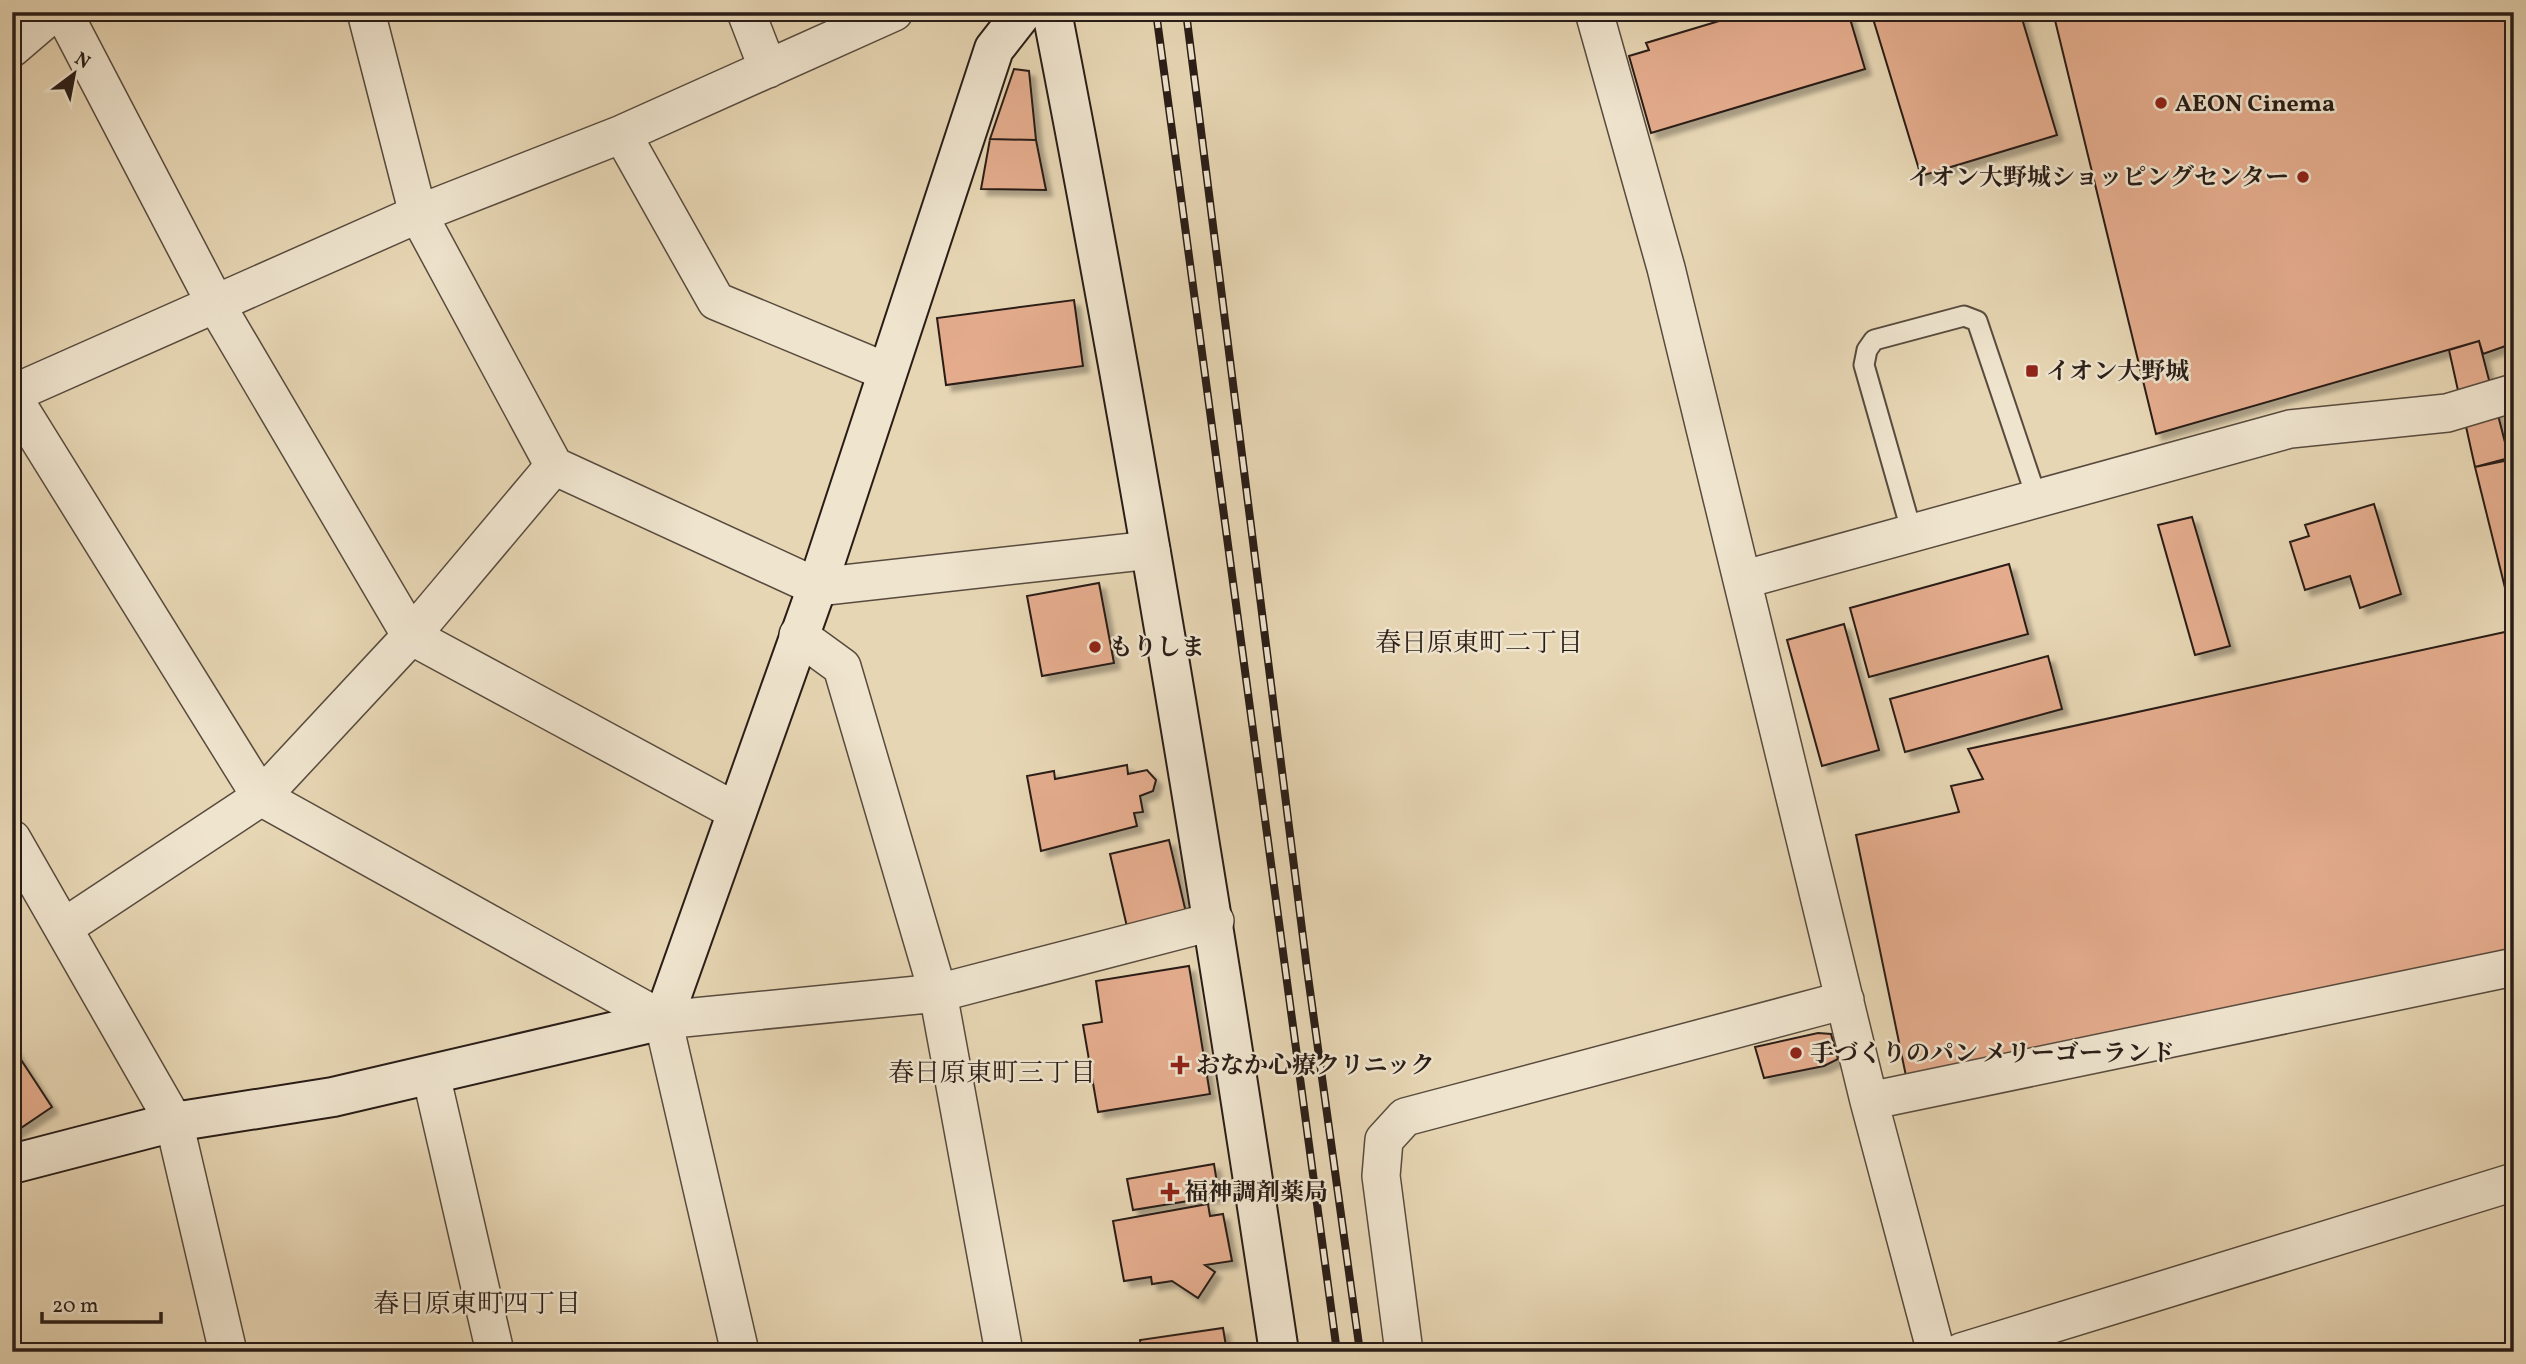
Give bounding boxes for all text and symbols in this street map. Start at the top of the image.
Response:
north arrow [38,38,108,108]
text: N [69,47,95,76]
place label: AEON Cinema [2175,88,2335,122]
marker: AEON Cinema [2153,95,2169,111]
place label: イオン大野城ショッピングセンター [1908,162,2289,196]
marker: イオン大野城ショッピングセンター [2295,169,2311,185]
place label: イオン大野城 [2046,356,2189,390]
marker: イオン大野城 [2024,363,2040,379]
district label: 春日原東町二丁目 [1375,626,1583,662]
place label: もりしま [1109,632,1205,666]
marker: もりしま [1087,639,1103,655]
place label: 手づくりのパン メリーゴーランド [1810,1038,2175,1072]
marker: 手づくりのパン メリーゴーランド [1788,1045,1804,1061]
place label: おなか心療クリニック [1196,1050,1435,1084]
marker: おなか心療クリニック [1170,1055,1190,1075]
district label: 春日原東町三丁目 [888,1056,1096,1092]
place label: 福神調剤薬局 [1184,1177,1328,1211]
marker: 福神調剤薬局 [1162,1184,1178,1200]
scale bar [42,1280,161,1324]
district label: 春日原東町四丁目 [373,1287,581,1323]
text: 20 m [52,1292,98,1321]

